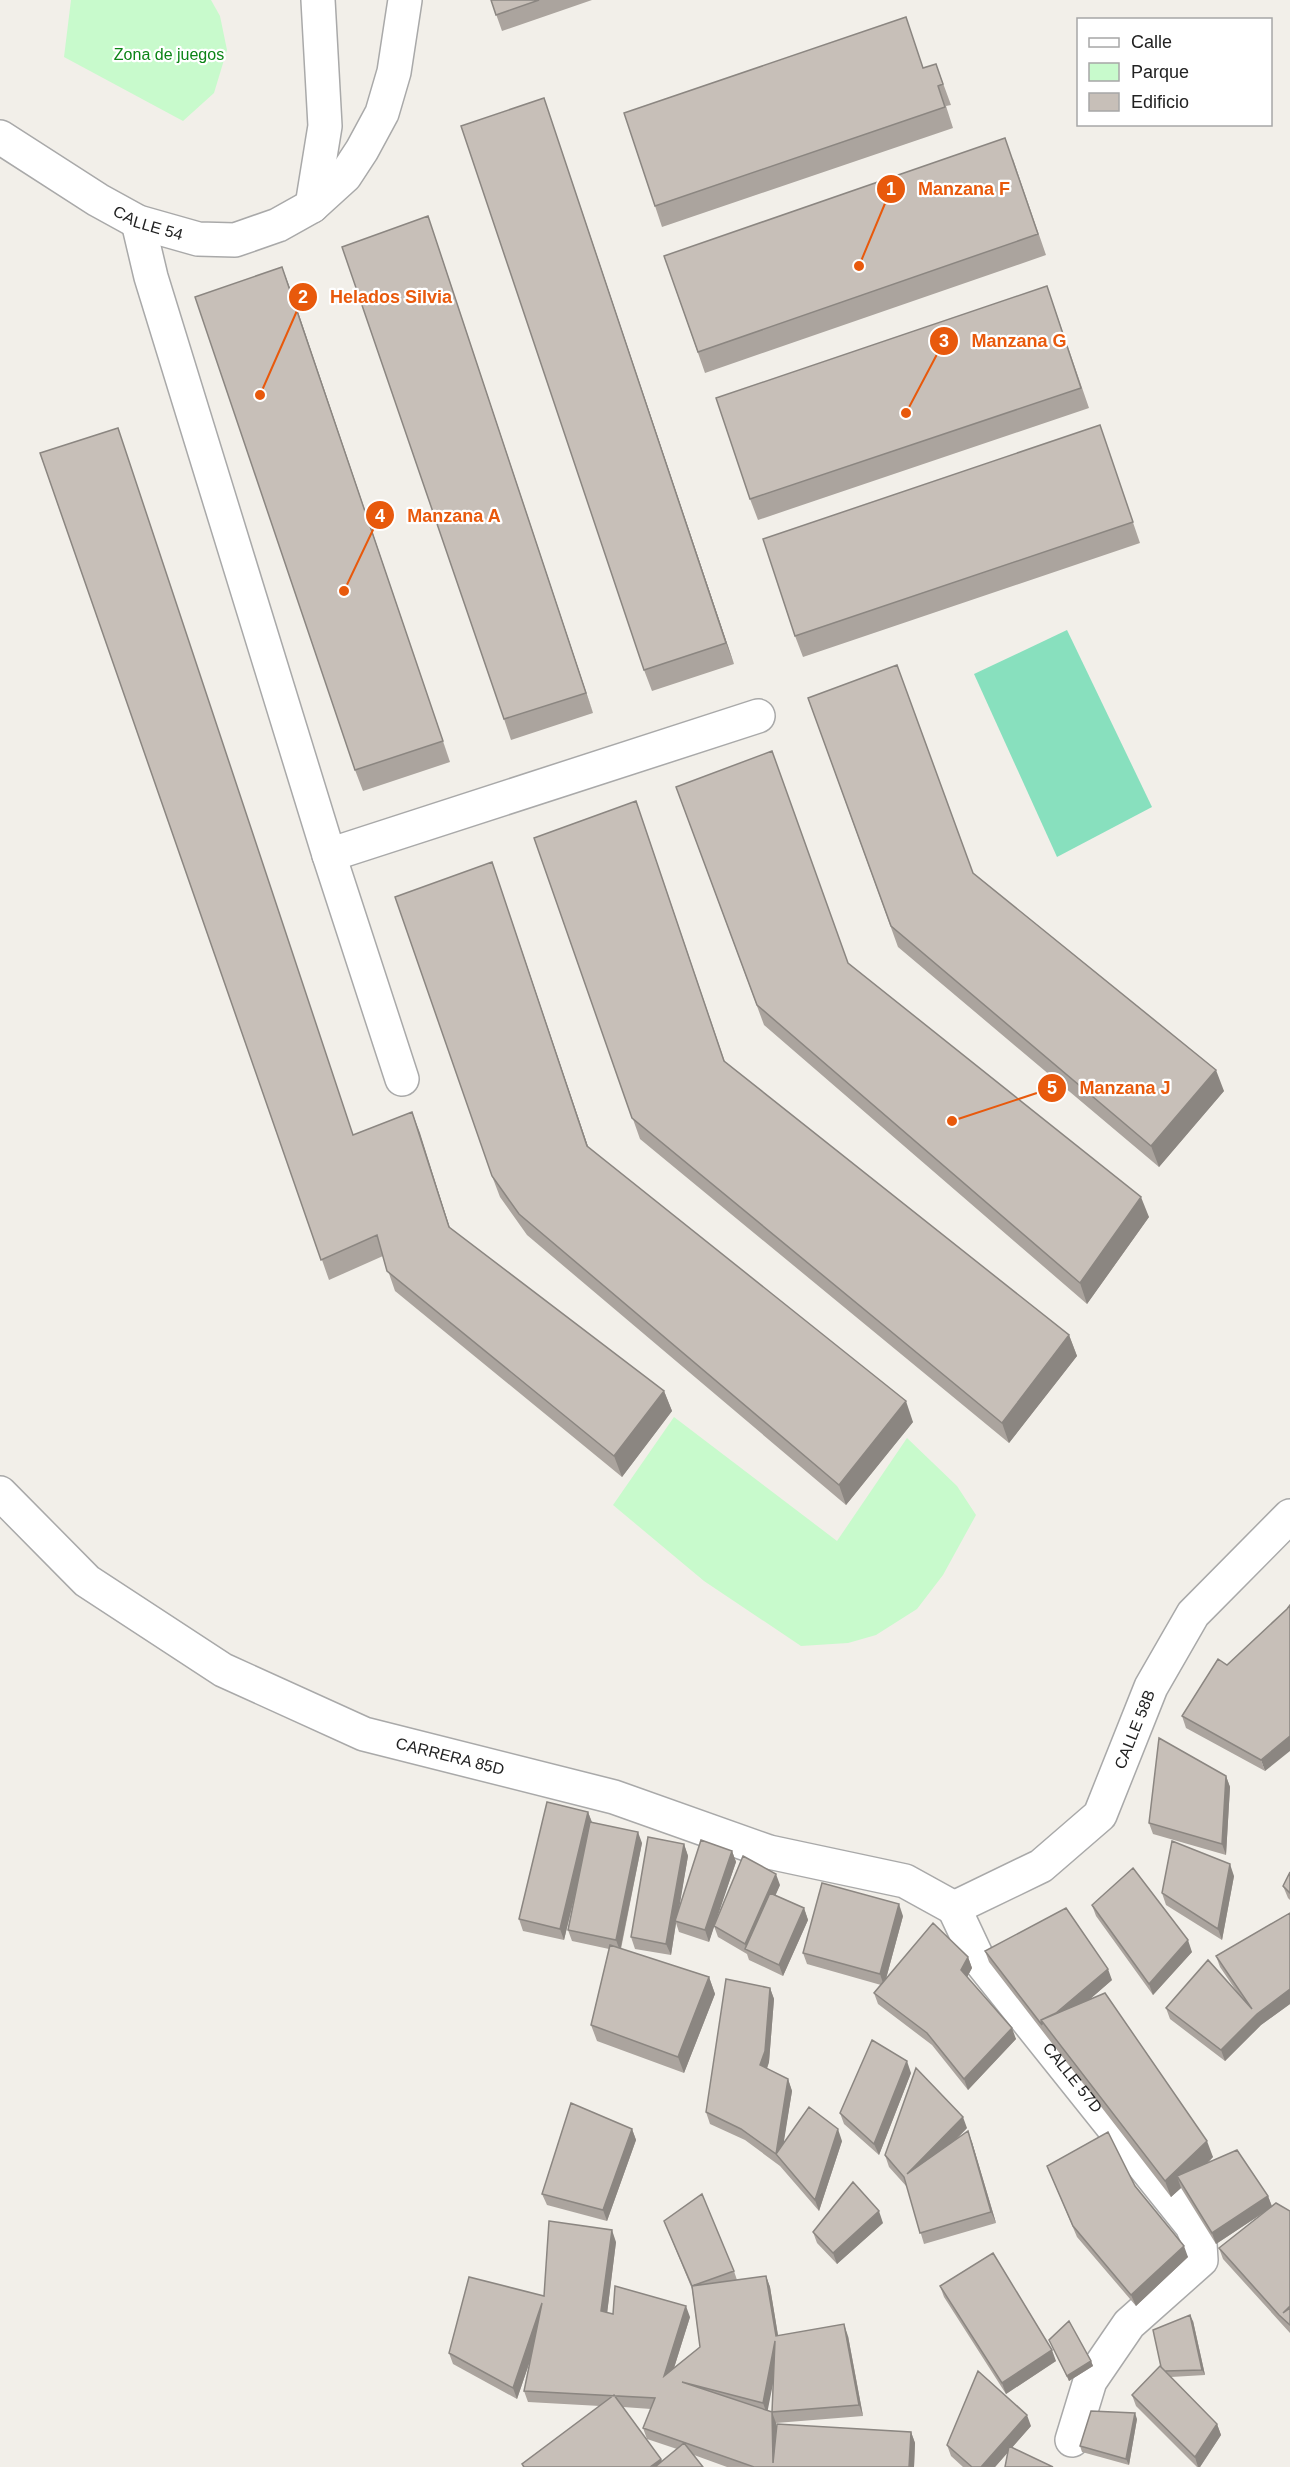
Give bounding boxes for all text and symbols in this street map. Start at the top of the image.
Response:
legend [1077,18,1272,126]
text: Calle [1131,32,1172,52]
park label: Zona de juegos [114,46,224,63]
text: Parque [1131,62,1189,82]
text: Edificio [1131,92,1189,112]
callout: Manzana F [876,171,1022,207]
text: 1 [886,179,896,199]
text: Manzana F [918,179,1010,199]
street label: CALLE 54 [111,202,185,243]
callout: Helados Silvia [288,279,464,315]
text: 2 [298,287,308,307]
text: Helados Silvia [330,287,453,307]
callout: Manzana G [929,323,1078,359]
text: 3 [939,331,949,351]
text: Manzana G [971,331,1067,351]
callout: Manzana A [365,497,513,533]
text: 4 [375,506,385,526]
text: Manzana A [407,506,501,526]
callout: Manzana J [1037,1070,1182,1106]
text: 5 [1047,1078,1057,1098]
text: Manzana J [1079,1078,1171,1098]
street label: CALLE 58B [1111,1687,1158,1771]
street label: CARRERA 85D [394,1734,506,1778]
street label: CALLE 57D [1040,2039,1106,2116]

